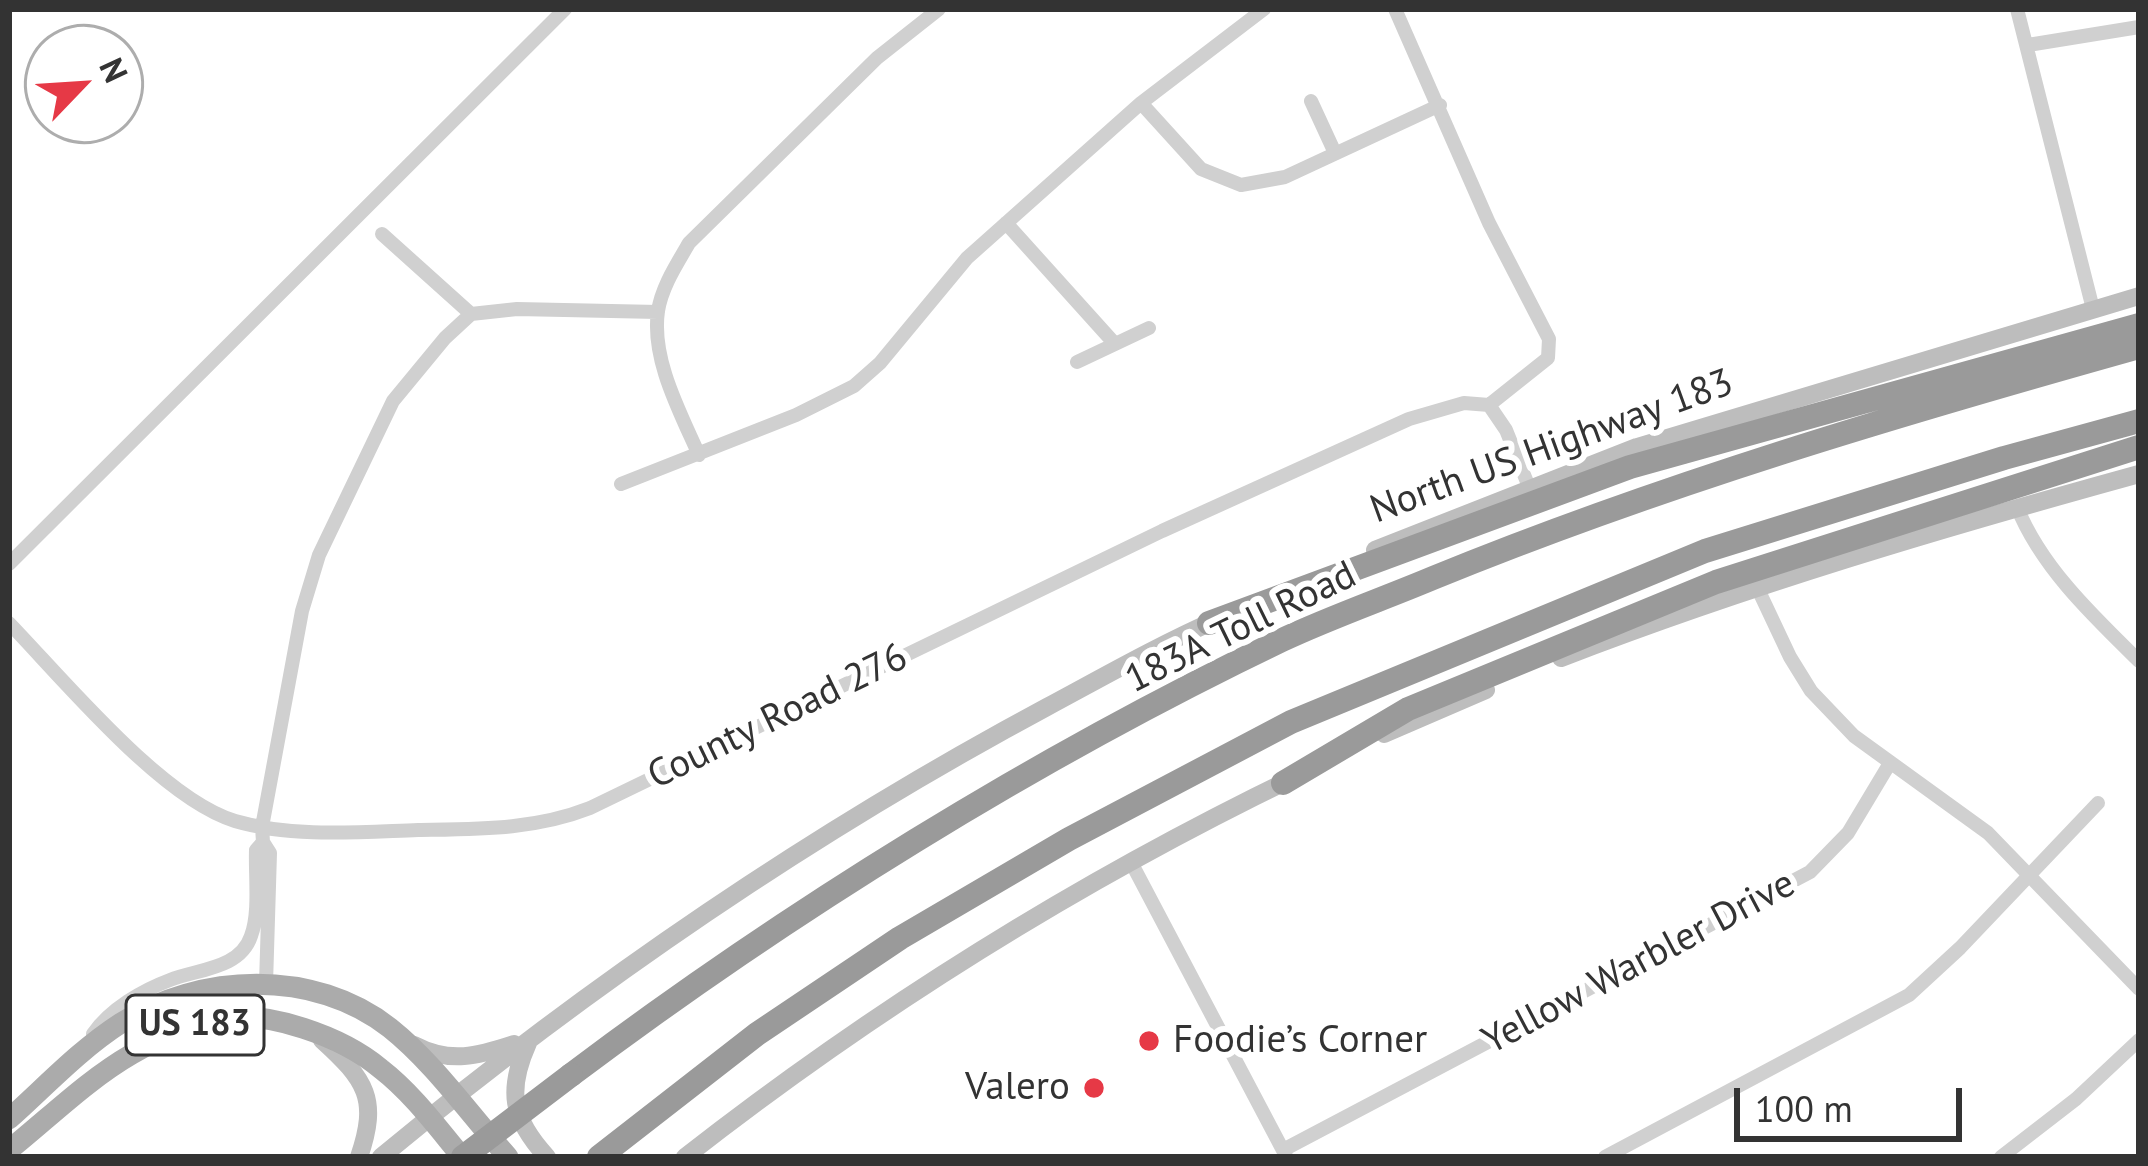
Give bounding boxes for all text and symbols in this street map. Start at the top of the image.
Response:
north arrow [24,24,144,144]
text: N [90,51,138,89]
street label: North US Highway 183 [1364,360,1740,534]
street label: 183A Toll Road [1118,552,1364,704]
street label: County Road 276 [641,634,915,800]
street label: Yellow Warbler Drive [1475,861,1803,1065]
road number: US 183 [126,995,264,1055]
place label: Foodie’s Corner [1173,1018,1427,1064]
marker: Foodie’s Corner [1136,1028,1162,1054]
scale bar [1740,1064,1968,1138]
place label: Valero [965,1065,1070,1111]
marker: Valero [1081,1075,1107,1101]
text: 100 m [1755,1085,1853,1132]

